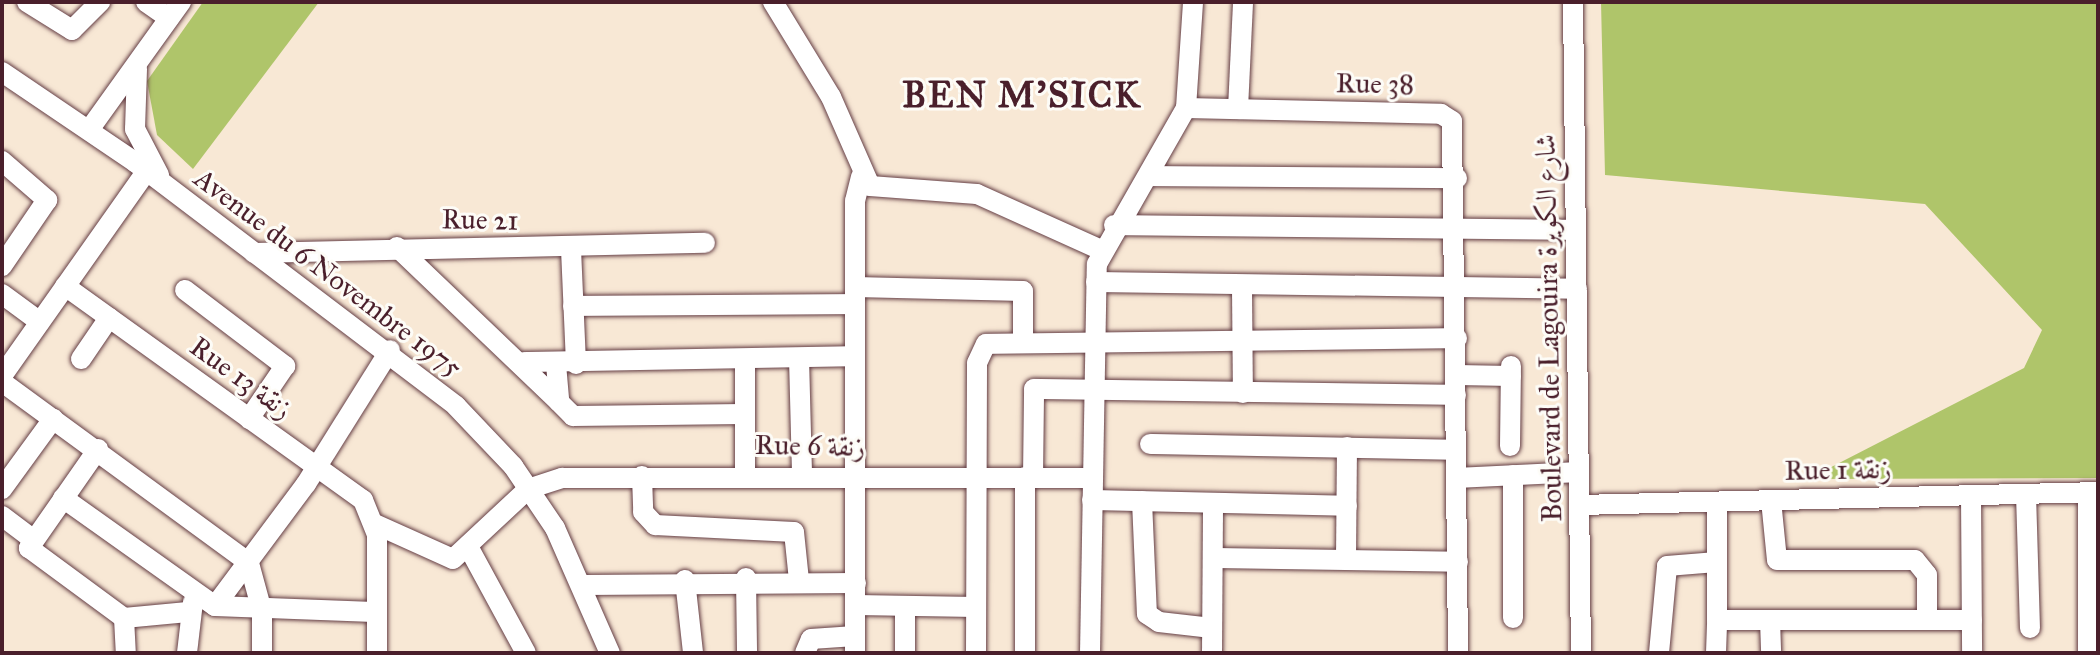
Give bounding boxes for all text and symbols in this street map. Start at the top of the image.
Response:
street label: Rue 38 [1336,67,1414,101]
district label: BEN M'SICK [902,74,1142,118]
street label: Boulevard de Lagouira شارع الكويرة [1529,134,1569,522]
street label: Avenue du 6 Novembre 1975 [188,161,468,385]
street label: Rue 21 [441,203,519,237]
street label: Rue 13 زنقة [183,330,299,426]
street label: Rue 6 زنقة [755,428,865,464]
street label: Rue 1 زنقة [1784,452,1892,488]

